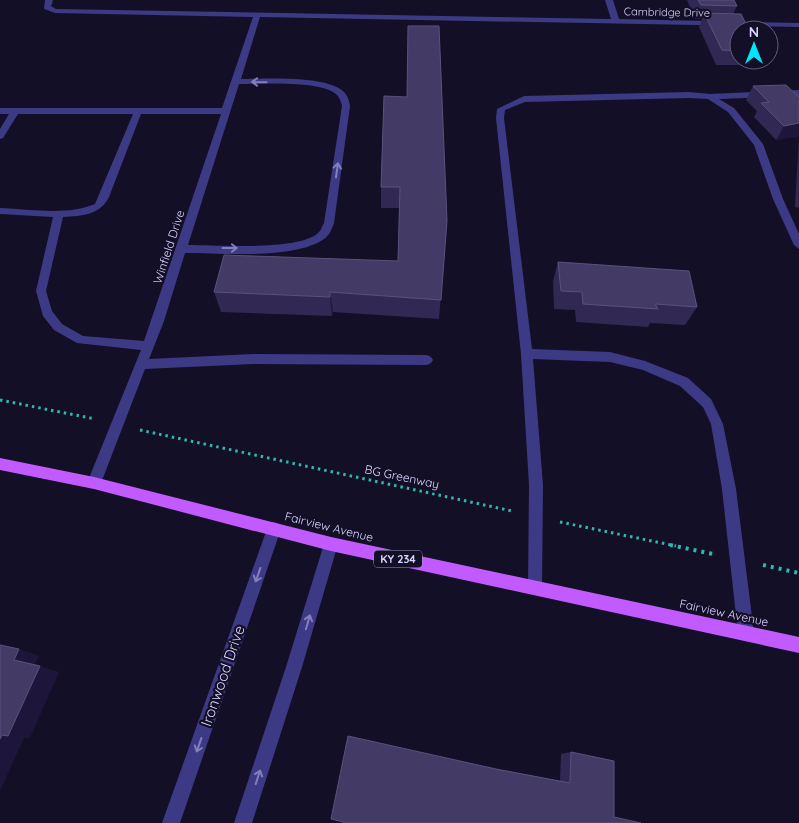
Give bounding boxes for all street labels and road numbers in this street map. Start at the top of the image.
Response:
street label: Cambridge Drive [624,4,710,20]
street label: Winfield Drive [150,208,188,286]
street label: BG Greenway [363,461,441,492]
street label: Fairview Avenue [283,508,375,545]
road number: KY 234 [374,550,422,568]
street label: Fairview Avenue [678,596,770,629]
street label: Ironwood Drive [196,623,249,729]

